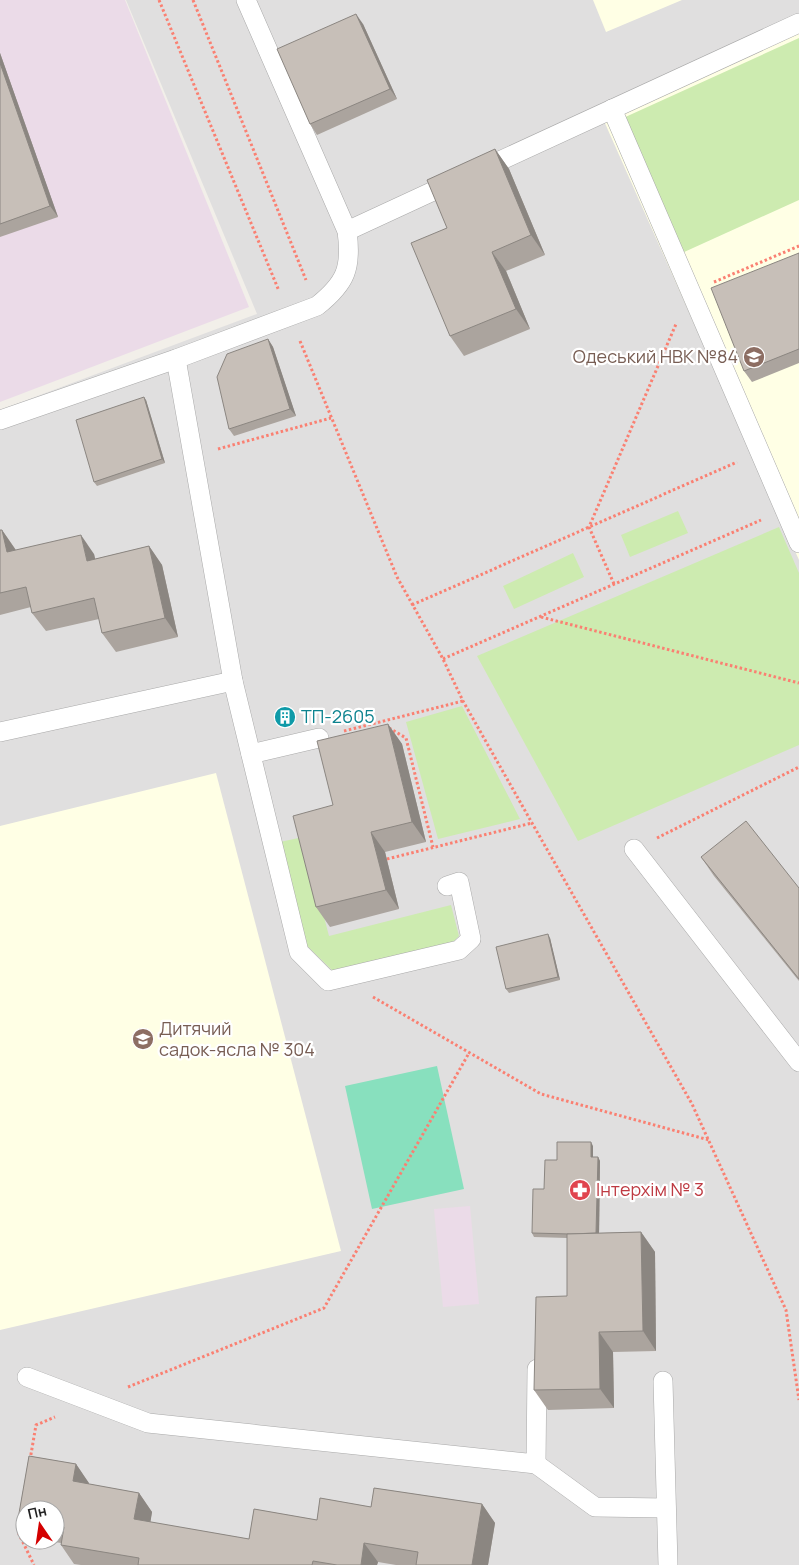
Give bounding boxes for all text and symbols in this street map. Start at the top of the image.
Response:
place label: Одеський НВК №84 [573,344,738,368]
school or university icon: Одеський НВК №84 [742,345,766,369]
place label: ТП-2605 [301,704,375,728]
building icon: ТП-2605 [273,705,297,729]
place label: Дитячий садок-ясла № 304 [159,1016,315,1061]
school or university icon: Дитячий садок-ясла № 304 [131,1027,155,1051]
place label: Інтерхім № 3 [596,1177,704,1201]
pharmacy icon: Інтерхім № 3 [568,1178,592,1202]
north arrow [15,1500,65,1550]
text: Пн [26,1500,48,1523]

